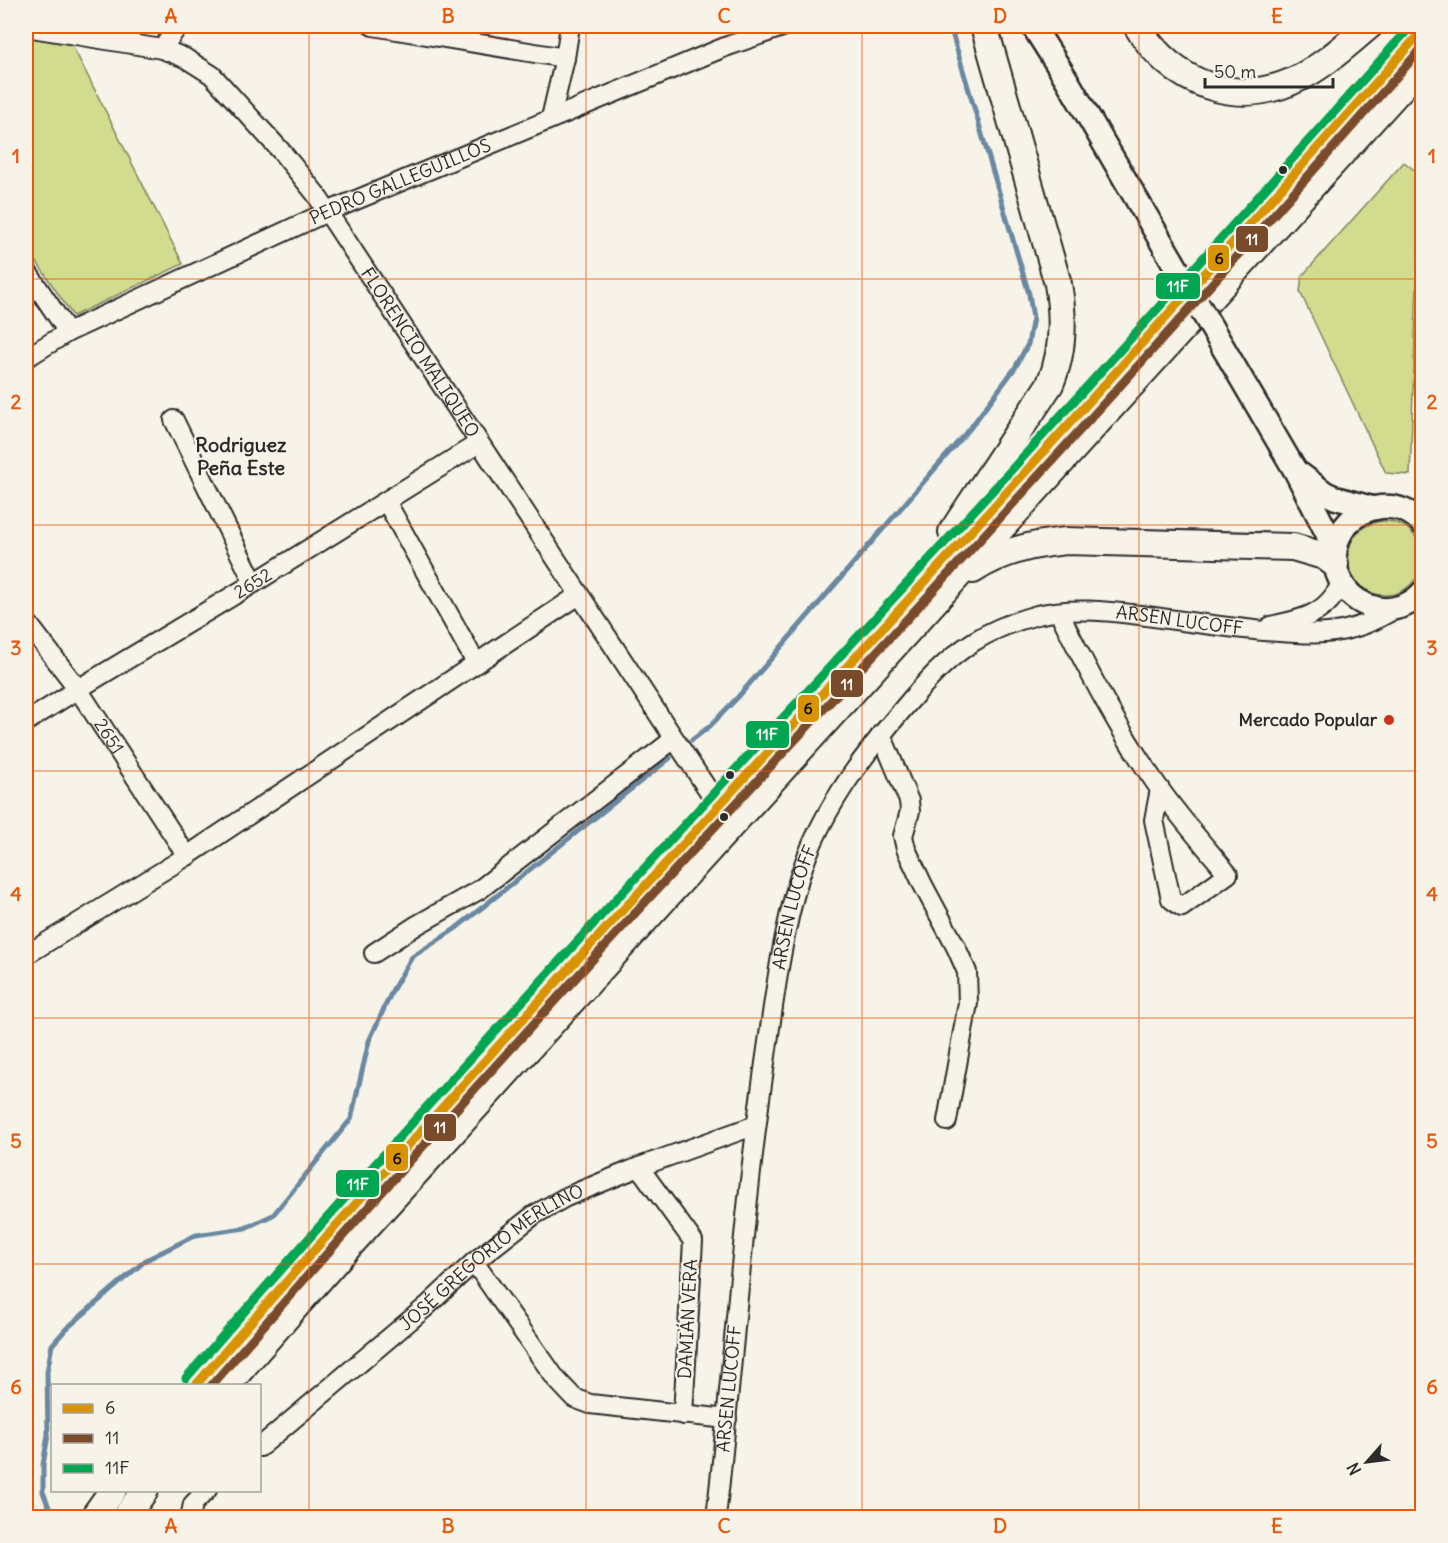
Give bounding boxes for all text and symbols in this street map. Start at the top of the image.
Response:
text: A [165,3,178,28]
text: B [441,3,455,28]
text: C [717,3,731,28]
text: D [993,3,1007,28]
text: E [1271,3,1283,28]
scale bar [1205,51,1332,89]
text: 50 m [1214,60,1256,83]
street label: PEDRO GALLEGUILLOS [306,133,494,230]
text: 1 [12,143,20,168]
text: 1 [1428,143,1436,168]
unlabelled marker [1277,164,1289,176]
line badge: 11 [1235,225,1269,253]
text: 11 [1246,229,1258,249]
line badge: 6 [1207,244,1230,272]
text: 6 [1214,248,1224,268]
street label: FLORENCIO MALIQUEO [356,263,485,442]
line badge: 11F [1155,272,1201,300]
text: 11F [1167,276,1189,296]
text: 2 [11,389,22,414]
text: 2 [1427,389,1438,414]
district label: Rodriguez Peña Este [195,432,287,480]
street label: 2652 [230,563,276,603]
street label: ARSEN LUCOFF [1115,600,1244,640]
text: 3 [10,635,22,660]
text: 3 [1426,635,1438,660]
line badge: 11 [830,669,864,698]
text: 11 [841,674,853,694]
line badge: 6 [797,694,820,723]
text: 6 [803,698,813,718]
place label: Mercado Popular [1238,708,1378,731]
marker: Mercado Popular [1382,713,1396,727]
street label: 2651 [89,714,129,758]
line badge: 11F [745,720,790,749]
text: 11F [756,724,778,744]
unlabelled marker [724,769,736,781]
unlabelled marker [718,811,730,823]
street label: ARSEN LUCOFF [767,842,821,971]
text: 4 [10,881,22,906]
text: 4 [1426,881,1438,906]
line badge: 11 [423,1113,457,1142]
text: 11 [434,1117,446,1137]
text: 5 [10,1128,22,1153]
text: 5 [1426,1128,1438,1153]
line badge: 6 [385,1143,409,1172]
text: 6 [392,1148,402,1168]
line badge: 11F [335,1169,380,1198]
text: 11F [347,1174,369,1194]
street label: JOSÉ GREGORIO MERLINO [394,1179,587,1335]
street label: DAMIÁN VERA [673,1259,702,1379]
street label: ARSEN LUCOFF [711,1324,746,1453]
text: 6 [10,1374,22,1399]
text: 6 [1426,1374,1438,1399]
legend [51,1384,261,1492]
text: 6 [105,1396,115,1419]
text: 11 [105,1426,119,1449]
north arrow [1337,1432,1397,1492]
text: 11F [105,1456,129,1479]
text: N [1342,1459,1365,1479]
text: A [165,1513,178,1538]
text: B [441,1513,455,1538]
text: C [717,1513,731,1538]
text: D [993,1513,1007,1538]
text: E [1271,1513,1283,1538]

